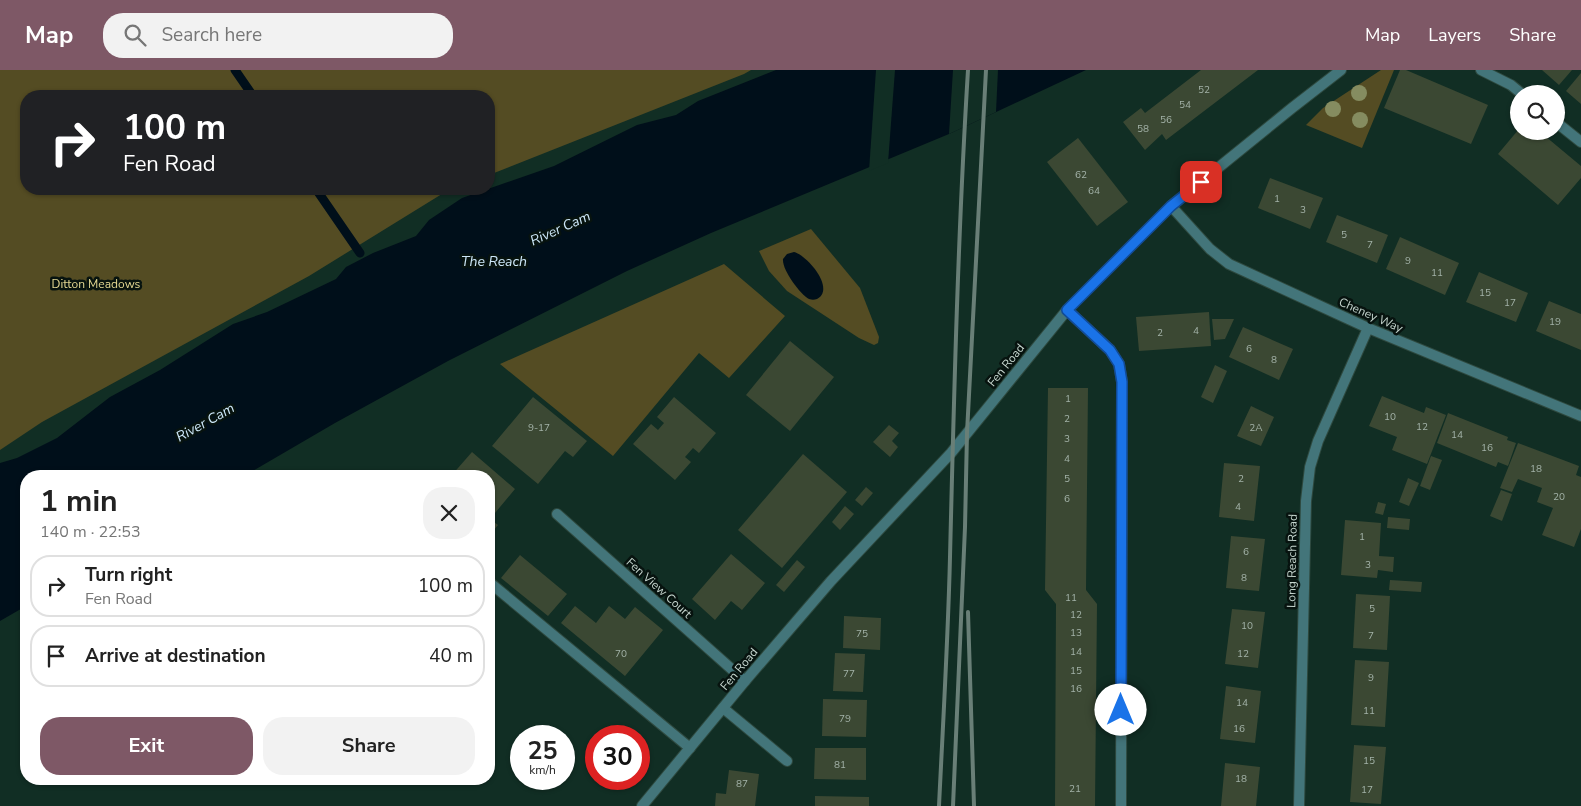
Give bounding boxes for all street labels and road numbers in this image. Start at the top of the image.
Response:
street label: Cheney Way [1336,294,1406,337]
street label: Fen Road [984,340,1028,390]
street label: Long Reach Road [1283,514,1301,608]
street label: Fen View Court [623,554,696,622]
street label: Fen Road [717,644,761,694]

